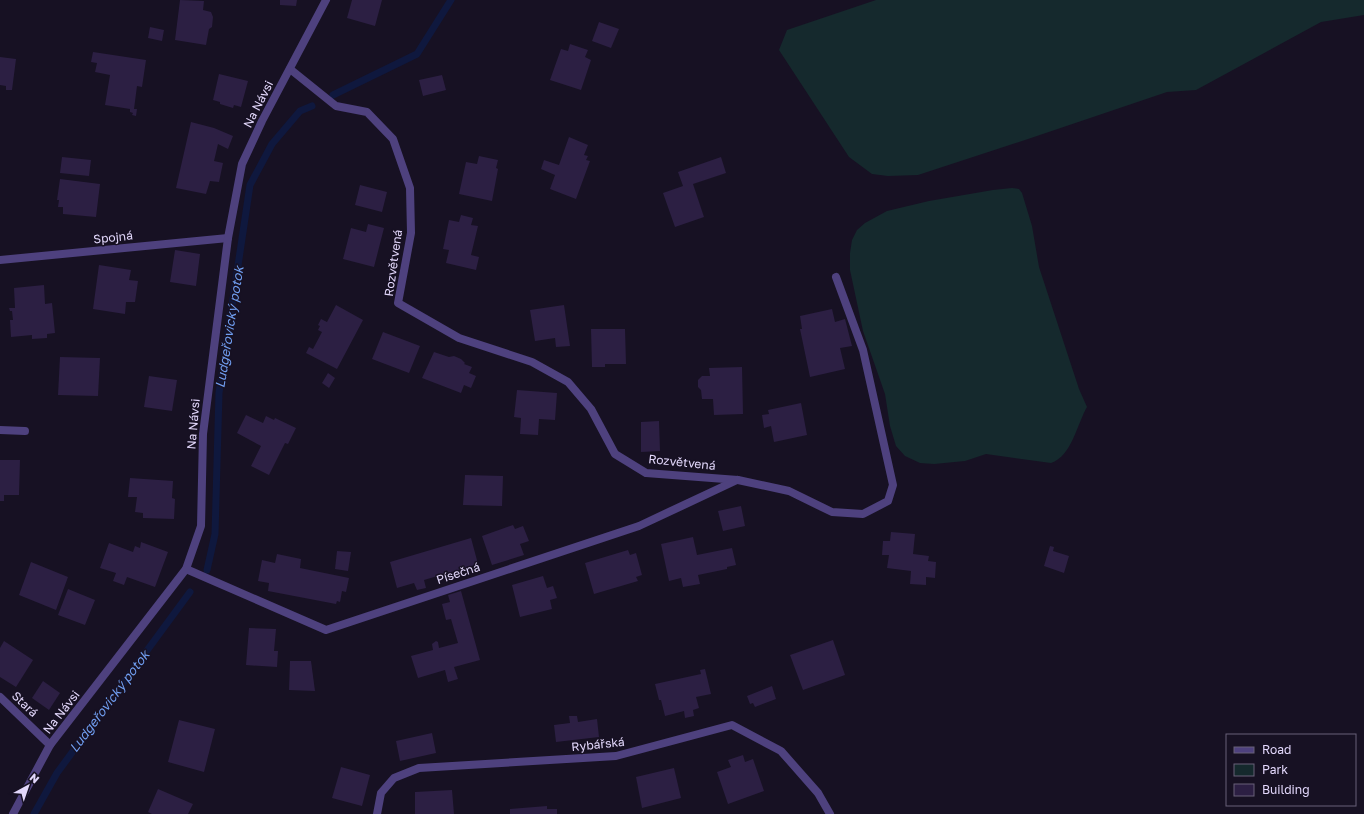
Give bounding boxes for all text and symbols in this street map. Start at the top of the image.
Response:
street label: Na Návsi [240,78,276,130]
street label: Spojná [93,227,133,247]
street label: Rozvětvená [381,229,405,297]
water label: Ludgeřovický potok [211,263,247,389]
street label: Na Návsi [183,398,203,450]
street label: Rozvětvená [648,451,716,473]
street label: Písečná [434,559,482,587]
water label: Ludgeřovický potok [66,646,153,755]
street label: Na Návsi [39,687,83,737]
street label: Stará [9,688,41,720]
street label: Rybářská [571,734,625,754]
legend [1226,734,1356,806]
text: Road [1262,742,1291,757]
text: Park [1262,762,1288,777]
north arrow [8,766,48,806]
text: N [27,770,42,786]
text: Building [1262,782,1310,797]

